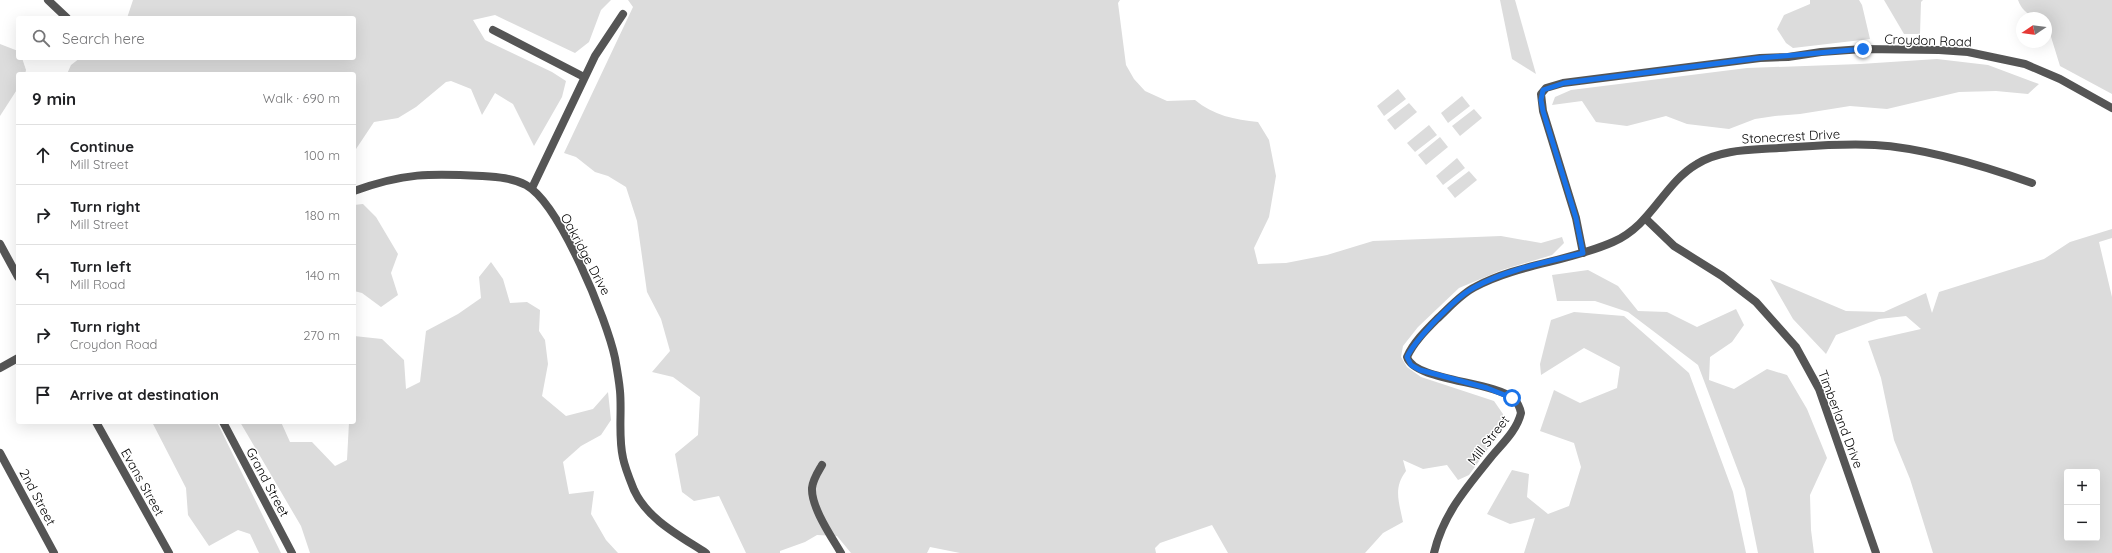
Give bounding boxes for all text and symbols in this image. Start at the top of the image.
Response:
north arrow [2016,12,2052,48]
search box [16,16,356,60]
icon: search [30,27,52,49]
text: Search here [62,29,145,48]
street label: Croydon Road [1884,30,1972,50]
route end [1854,40,1872,58]
text: 9 min [32,88,76,109]
text: Walk · 690 m [263,90,340,106]
street label: Stonecrest Drive [1741,125,1841,147]
text: Continue [70,137,134,156]
icon: ahead [32,144,54,166]
text: 100 m [304,147,340,163]
text: Mill Street [70,156,129,172]
text: Turn right [70,197,141,216]
icon: right [32,204,54,226]
text: 180 m [305,207,340,223]
street label: Oakridge Drive [558,210,614,298]
text: Mill Street [70,216,129,232]
text: Turn left [70,257,132,276]
icon: left [32,264,54,286]
text: 140 m [305,267,340,283]
text: Mill Road [70,276,125,292]
text: Turn right [70,317,141,336]
icon: right [32,324,54,346]
text: 270 m [303,327,340,343]
text: Croydon Road [70,336,157,352]
street label: Timberland Drive [1815,368,1867,470]
icon: arrive [32,384,54,406]
text: Arrive at destination [70,385,219,404]
route start [1503,389,1521,407]
street label: Mill Street [1464,412,1512,468]
street label: Evans Street [118,445,168,519]
street label: Grand Street [243,445,293,519]
street label: 2nd Street [16,466,60,528]
map controls [2064,469,2100,541]
button: + [2064,469,2100,505]
button: − [2064,505,2100,541]

